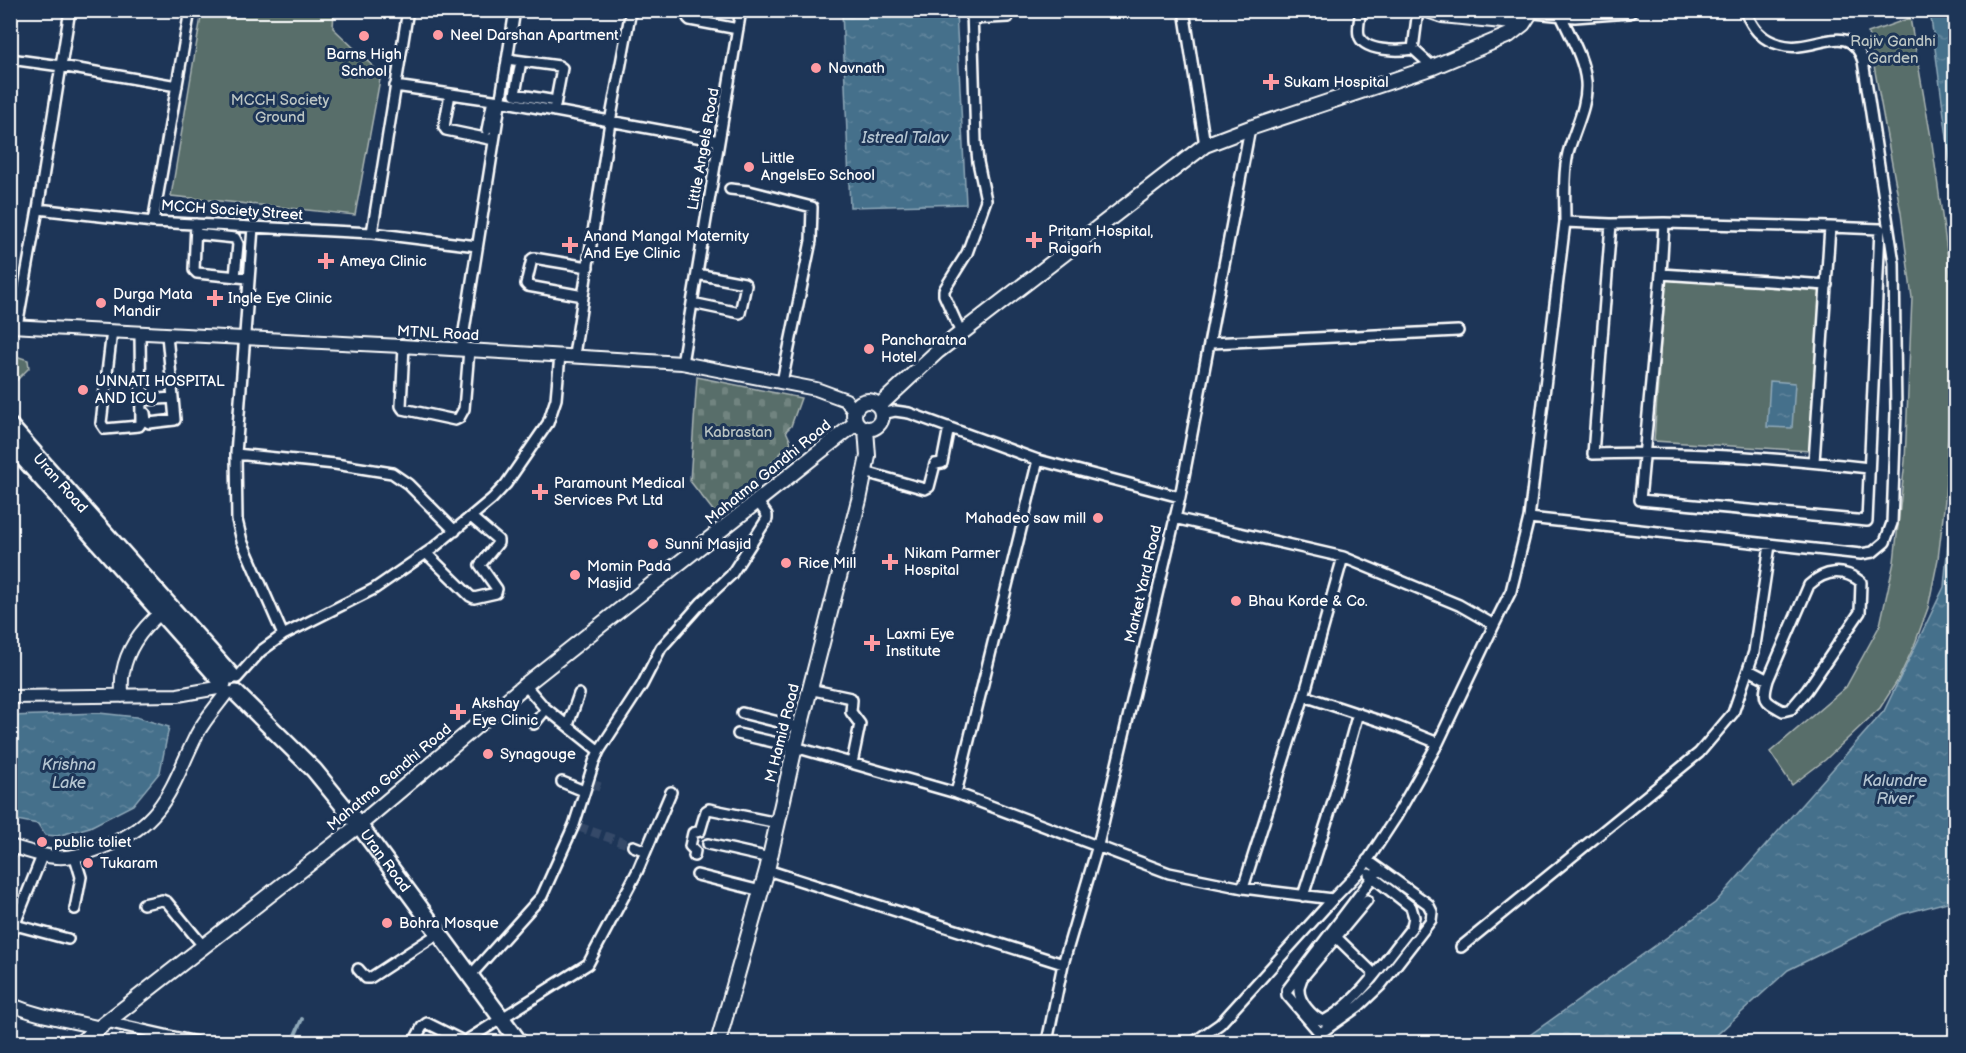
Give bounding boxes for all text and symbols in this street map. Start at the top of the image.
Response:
place label: Neel Darshan Apartment [450,26,619,45]
marker: Neel Darshan Apartment [431,28,445,42]
marker: Barns High School [357,29,371,43]
park label: Rajiv Gandhi Garden [1850,32,1936,68]
place label: Barns High School [326,45,402,81]
place label: Navnath [828,59,885,78]
marker: Navnath [809,61,823,75]
marker: Sukam Hospital [1262,73,1280,91]
place label: Sukam Hospital [1284,73,1389,92]
street label: Little Angels Road [683,86,724,212]
park label: MCCH Society Ground [231,91,329,127]
water label: Istreal Talav [861,129,949,148]
place label: Little AngelsEo School [761,149,875,185]
marker: Little AngelsEo School [742,160,756,174]
street label: MCCH Society Street [160,196,304,225]
place label: Pritam Hospital, Raigarh [1048,222,1154,258]
place label: Anand Mangal Maternity And Eye Clinic [584,227,749,263]
marker: Pritam Hospital, Raigarh [1025,231,1043,249]
marker: Anand Mangal Maternity And Eye Clinic [561,236,579,254]
marker: Ameya Clinic [317,252,335,270]
place label: Ameya Clinic [340,252,427,271]
place label: Durga Mata Mandir [113,285,193,321]
marker: Ingle Eye Clinic [206,289,224,307]
place label: Ingle Eye Clinic [228,289,332,308]
marker: Durga Mata Mandir [94,296,108,310]
street label: MTNL Road [396,322,480,345]
place label: Pancharatna Hotel [881,331,967,367]
marker: Pancharatna Hotel [862,342,876,356]
place label: UNNATI HOSPITAL AND ICU [95,372,225,408]
marker: UNNATI HOSPITAL AND ICU [76,383,90,397]
street label: Mahatma Gandhi Road [701,416,835,529]
park label: Kabrastan [704,423,772,442]
street label: Uran Road [29,449,92,517]
place label: Paramount Medical Services Pvt Ltd [554,474,685,510]
marker: Paramount Medical Services Pvt Ltd [531,483,549,501]
place label: Mahadeo saw mill [965,509,1086,528]
marker: Mahadeo saw mill [1091,511,1105,525]
street label: Market Yard Road [1121,523,1166,645]
place label: Sunni Masjid [665,535,751,554]
marker: Sunni Masjid [646,537,660,551]
place label: Nikam Parmer Hospital [904,544,1001,580]
marker: Nikam Parmer Hospital [881,553,899,571]
place label: Rice Mill [798,554,856,573]
marker: Rice Mill [779,556,793,570]
place label: Momin Pada Masjid [587,557,671,593]
marker: Momin Pada Masjid [568,568,582,582]
place label: Bhau Korde & Co. [1248,592,1368,611]
marker: Bhau Korde & Co. [1229,594,1243,608]
place label: Laxmi Eye Institute [886,625,954,661]
marker: Laxmi Eye Institute [863,634,881,652]
street label: M Hamid Road [761,682,804,785]
place label: Akshay Eye Clinic [472,694,538,730]
marker: Akshay Eye Clinic [449,703,467,721]
street label: Mahatma Gandhi Road [323,720,455,835]
place label: Synagouge [500,745,576,764]
marker: Synagouge [481,747,495,761]
water label: Krishna Lake [42,756,96,793]
water label: Kalundre River [1863,772,1927,809]
street label: Uran Road [355,826,414,896]
place label: public toliet [54,833,132,852]
marker: public toliet [35,835,49,849]
place label: Tukaram [100,854,158,873]
marker: Tukaram [81,856,95,870]
place label: Bohra Mosque [399,914,499,933]
marker: Bohra Mosque [380,916,394,930]

